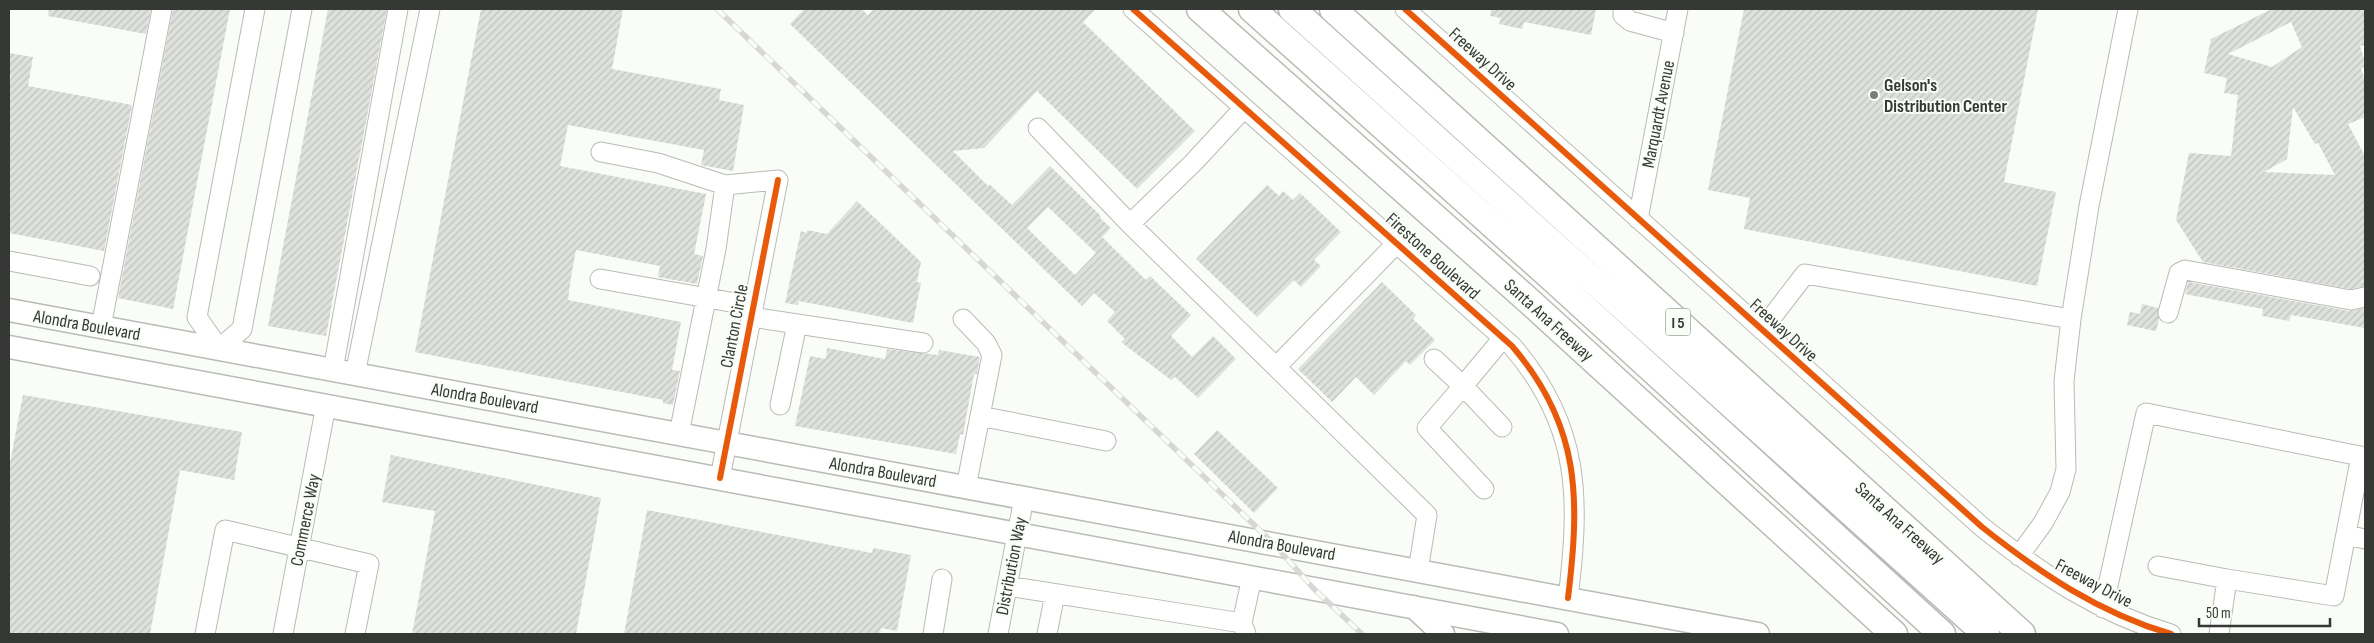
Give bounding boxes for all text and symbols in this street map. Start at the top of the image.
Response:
street label: Freeway Drive [1444,23,1521,95]
street label: Marquardt Avenue [1638,59,1679,170]
place label: Gelson's Distribution Center [1884,75,2007,117]
marker: Gelson's Distribution Center [1868,89,1880,101]
street label: Firestone Boulevard [1381,209,1484,304]
street label: Santa Ana Freeway [1500,275,1598,366]
street label: Clanton Circle [716,282,753,370]
street label: Freeway Drive [1745,294,1822,366]
street label: Alondra Boulevard [31,306,142,345]
road number: I 5 [1666,308,1690,336]
street label: Alondra Boulevard [429,379,540,418]
street label: Alondra Boulevard [827,453,938,492]
street label: Commerce Way [286,472,325,568]
street label: Santa Ana Freeway [1851,478,1949,569]
street label: Distribution Way [992,515,1031,617]
street label: Alondra Boulevard [1226,526,1337,565]
street label: Freeway Drive [2052,554,2136,612]
scale bar [2199,596,2330,628]
text: 50 m [2206,604,2231,623]

